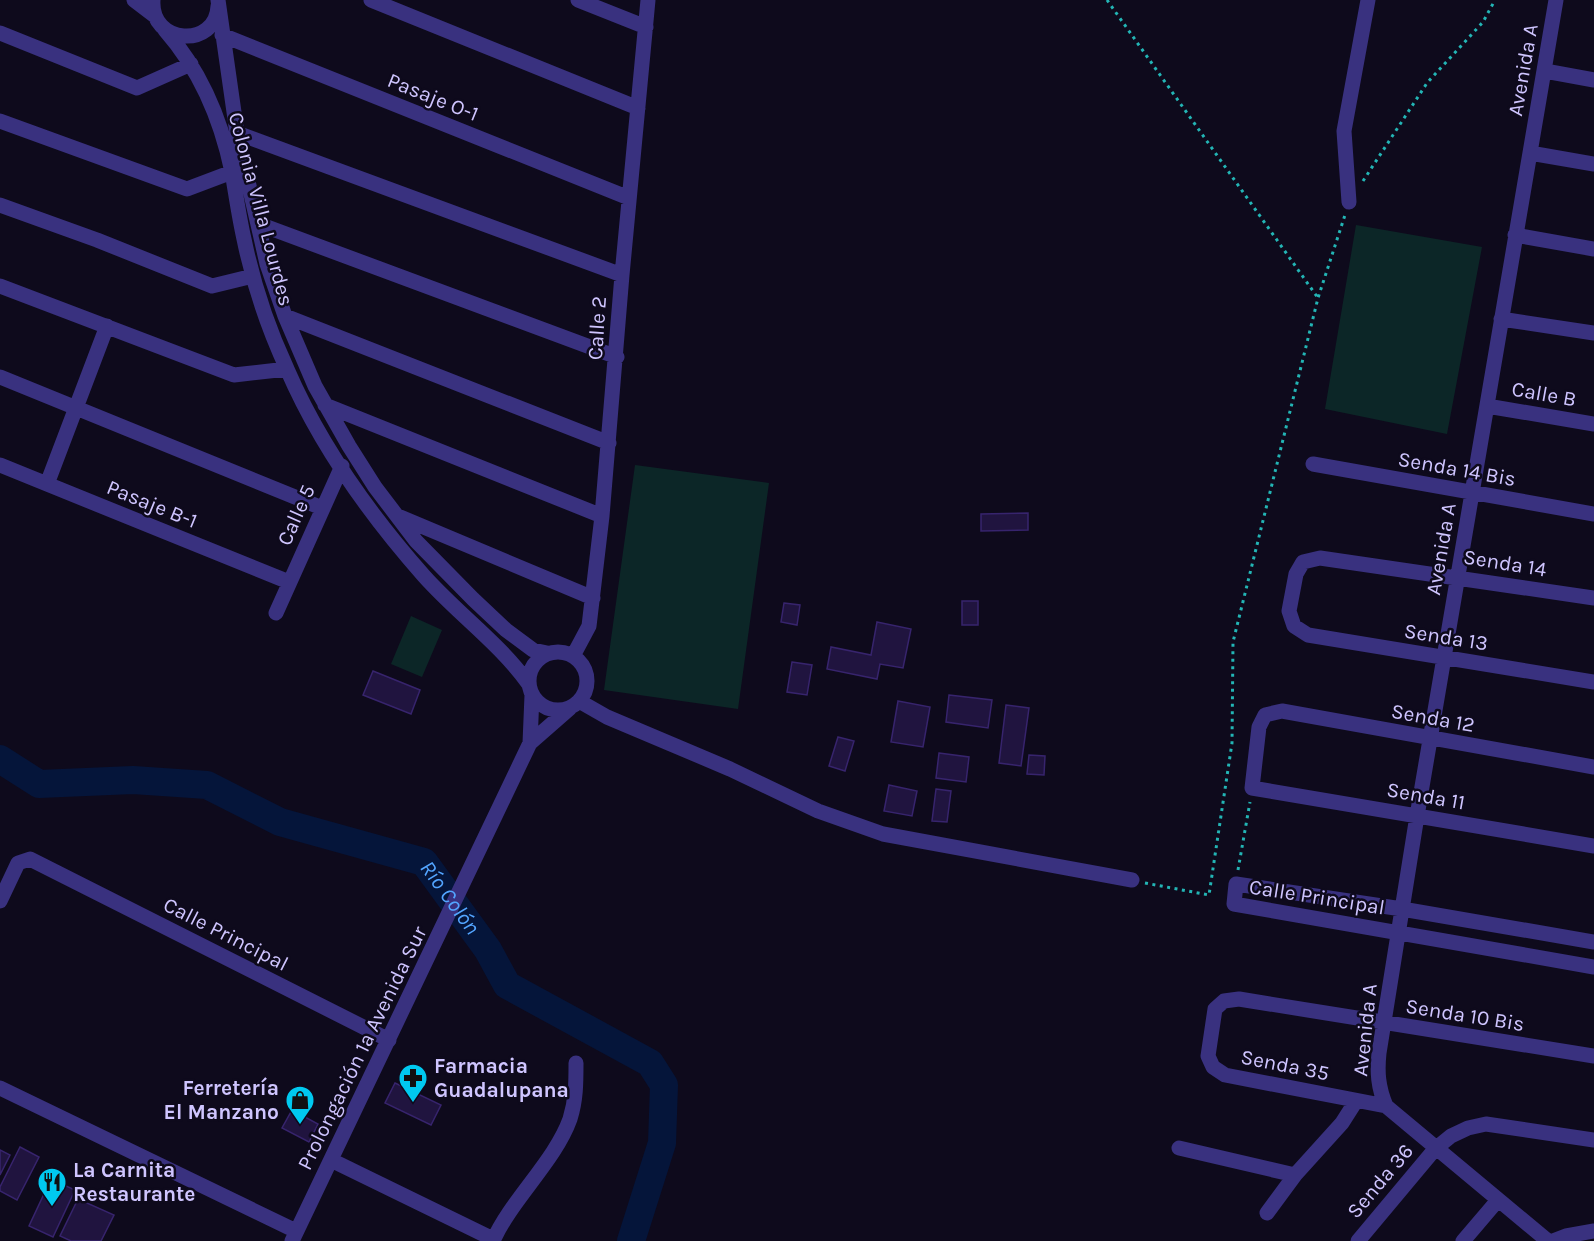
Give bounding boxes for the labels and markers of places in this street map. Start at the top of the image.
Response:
place label: Farmacia Guadalupana [434,1054,569,1102]
pharmacy icon: Farmacia Guadalupana [397,1062,429,1104]
place label: Ferretería El Manzano [164,1076,279,1124]
shop icon: Ferretería El Manzano [284,1084,316,1126]
place label: La Carnita Restaurante [73,1158,195,1206]
restaurant icon: La Carnita Restaurante [36,1166,68,1208]

